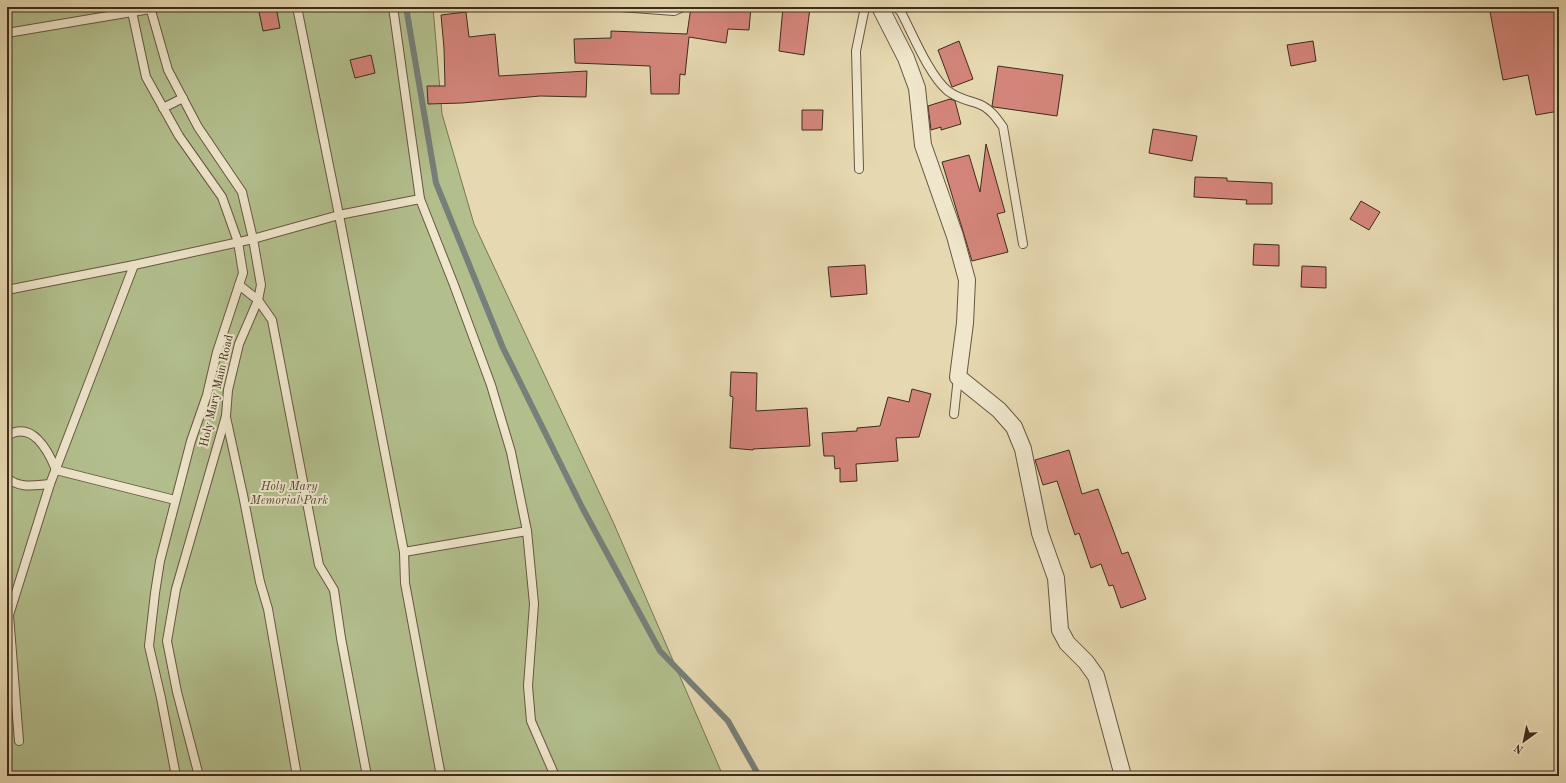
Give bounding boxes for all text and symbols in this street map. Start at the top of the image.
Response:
street label: Holy Mary Main Road [198,334,236,448]
park label: Holy Mary Memorial Park [249,481,328,507]
north arrow [1504,721,1544,761]
text: N [1512,741,1526,755]

